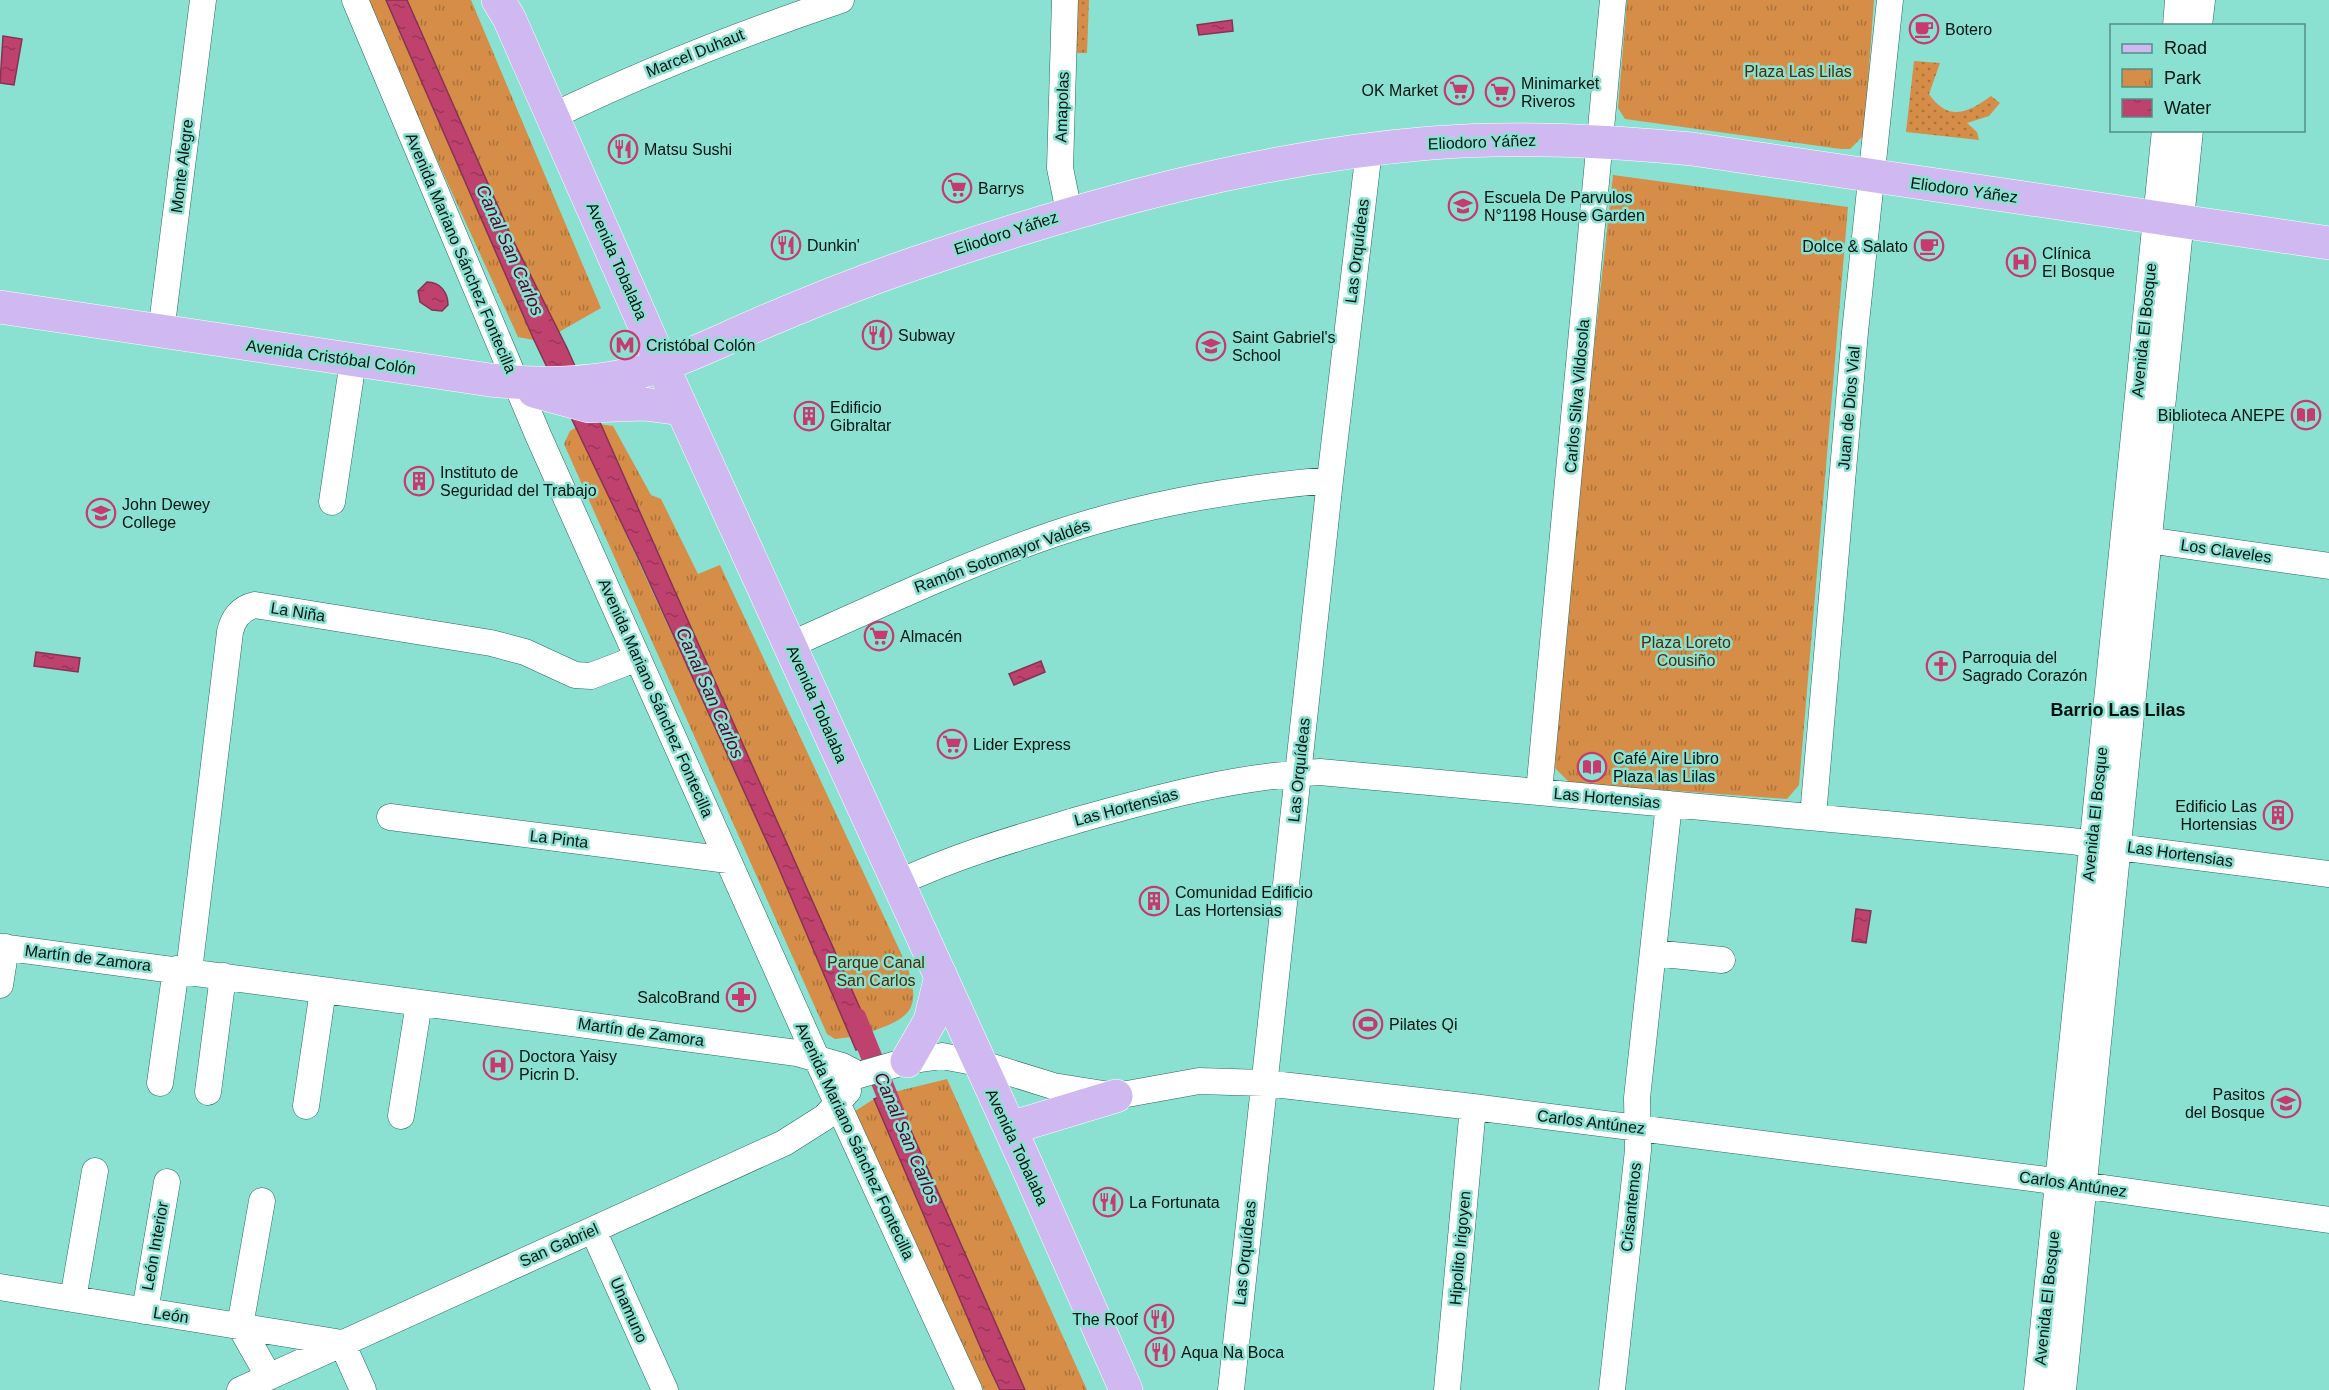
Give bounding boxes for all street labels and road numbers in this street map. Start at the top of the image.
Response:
street label: Marcel Duhaut [644,25,747,80]
street label: Amapolas [1052,71,1072,143]
street label: Monte Alegre [168,118,196,214]
street label: Avenida Mariano Sánchez Fontecilla [402,130,520,376]
street label: Eliodoro Yáñez [1428,132,1536,152]
street label: Eliodoro Yáñez [1909,174,2019,206]
street label: Las Orquídeas [1342,198,1372,304]
street label: Avenida Tobalaba [583,200,651,322]
street label: Eliodoro Yáñez [952,208,1060,258]
street label: Avenida El Bosque [2128,262,2160,398]
street label: Carlos Silva Vildosola [1562,318,1592,474]
street label: Avenida Cristóbal Colón [245,337,417,377]
street label: Juan de Dios Vial [1835,345,1863,471]
street label: Ramón Sotomayor Valdés [912,516,1092,596]
street label: Los Claveles [2179,536,2273,566]
street label: Avenida Mariano Sánchez Fontecilla [595,576,717,820]
street label: La Niña [269,599,327,625]
street label: Avenida Tobalaba [783,643,851,765]
street label: Las Orquídeas [1285,717,1313,823]
street label: Avenida El Bosque [2079,746,2111,882]
street label: Las Hortensias [1072,785,1180,829]
street label: Las Hortensias [1553,785,1661,811]
street label: La Pinta [529,827,589,851]
street label: Las Hortensias [2126,838,2234,870]
street label: Martín de Zamora [24,942,152,974]
street label: Martín de Zamora [577,1015,705,1049]
street label: Avenida Mariano Sánchez Fontecilla [792,1020,918,1262]
street label: Avenida Tobalaba [983,1086,1052,1208]
street label: Carlos Antúnez [1536,1107,1646,1137]
street label: Crisantemos [1618,1161,1644,1253]
street label: Carlos Antúnez [2018,1168,2128,1200]
street label: Hipolito Irigoyen [1447,1190,1473,1306]
street label: León Interior [139,1200,171,1292]
street label: Las Orquídeas [1231,1200,1259,1306]
street label: San Gabriel [517,1220,601,1270]
street label: Avenida El Bosque [2031,1230,2063,1366]
street label: Unamuno [607,1275,651,1345]
street label: León [152,1304,190,1326]

